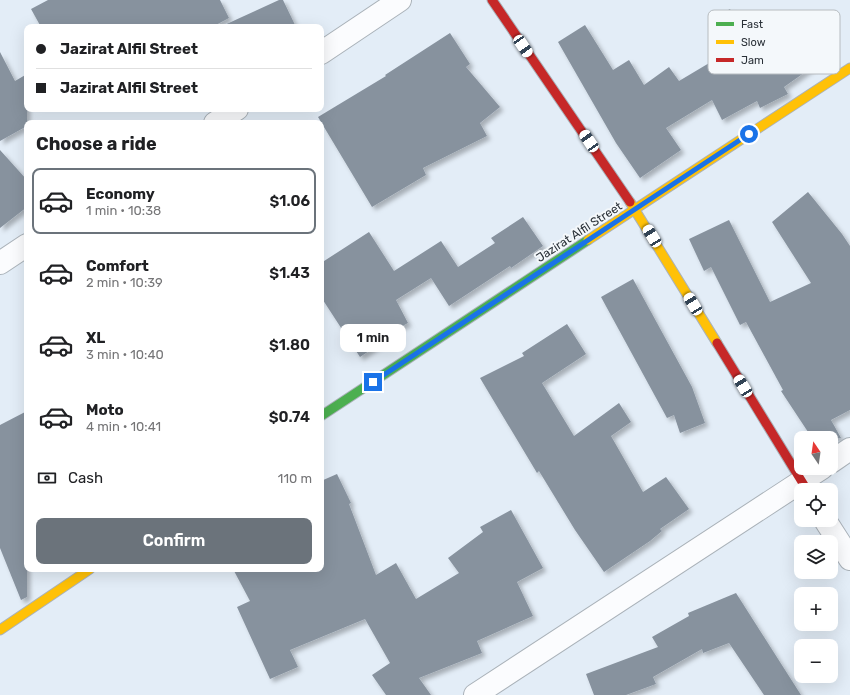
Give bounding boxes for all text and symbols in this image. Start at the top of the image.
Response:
legend [708,10,840,74]
text: Fast [741,18,764,31]
car [511,33,535,59]
text: Slow [741,36,766,49]
text: Jazirat Alfil Street [60,40,198,58]
text: Jam [741,54,764,67]
text: Jazirat Alfil Street [60,79,198,97]
route start [740,125,758,143]
car [577,128,601,154]
text: Choose a ride [36,133,157,155]
icon: car [38,183,74,219]
text: Economy [86,185,155,203]
text: $1.06 [269,192,310,210]
street label: Jazirat Alfil Street [533,199,625,265]
text: 1 min · 10:38 [86,203,161,218]
car [641,223,663,249]
icon: car [38,255,74,291]
text: Comfort [86,257,149,275]
text: $1.43 [269,264,310,282]
text: 2 min · 10:39 [86,275,163,290]
car [682,291,704,317]
callout: 1 min [340,324,406,352]
icon: car [38,327,74,363]
text: XL [86,329,105,347]
text: 1 min [357,330,389,345]
text: $1.80 [269,336,310,354]
text: 3 min · 10:40 [86,347,164,362]
route end [364,373,382,391]
car [732,373,754,399]
icon: car [38,399,74,435]
text: Moto [86,401,124,419]
text: $0.74 [269,408,310,426]
text: 4 min · 10:41 [86,419,161,434]
north arrow [794,431,838,475]
map controls [794,431,838,683]
icon: cash [36,467,58,489]
text: Cash [68,469,103,487]
text: 110 m [278,471,312,486]
button: locate [794,483,838,527]
button: Confirm [36,518,312,564]
button: layers [794,535,838,579]
button: + [794,587,838,631]
button: − [794,639,838,683]

